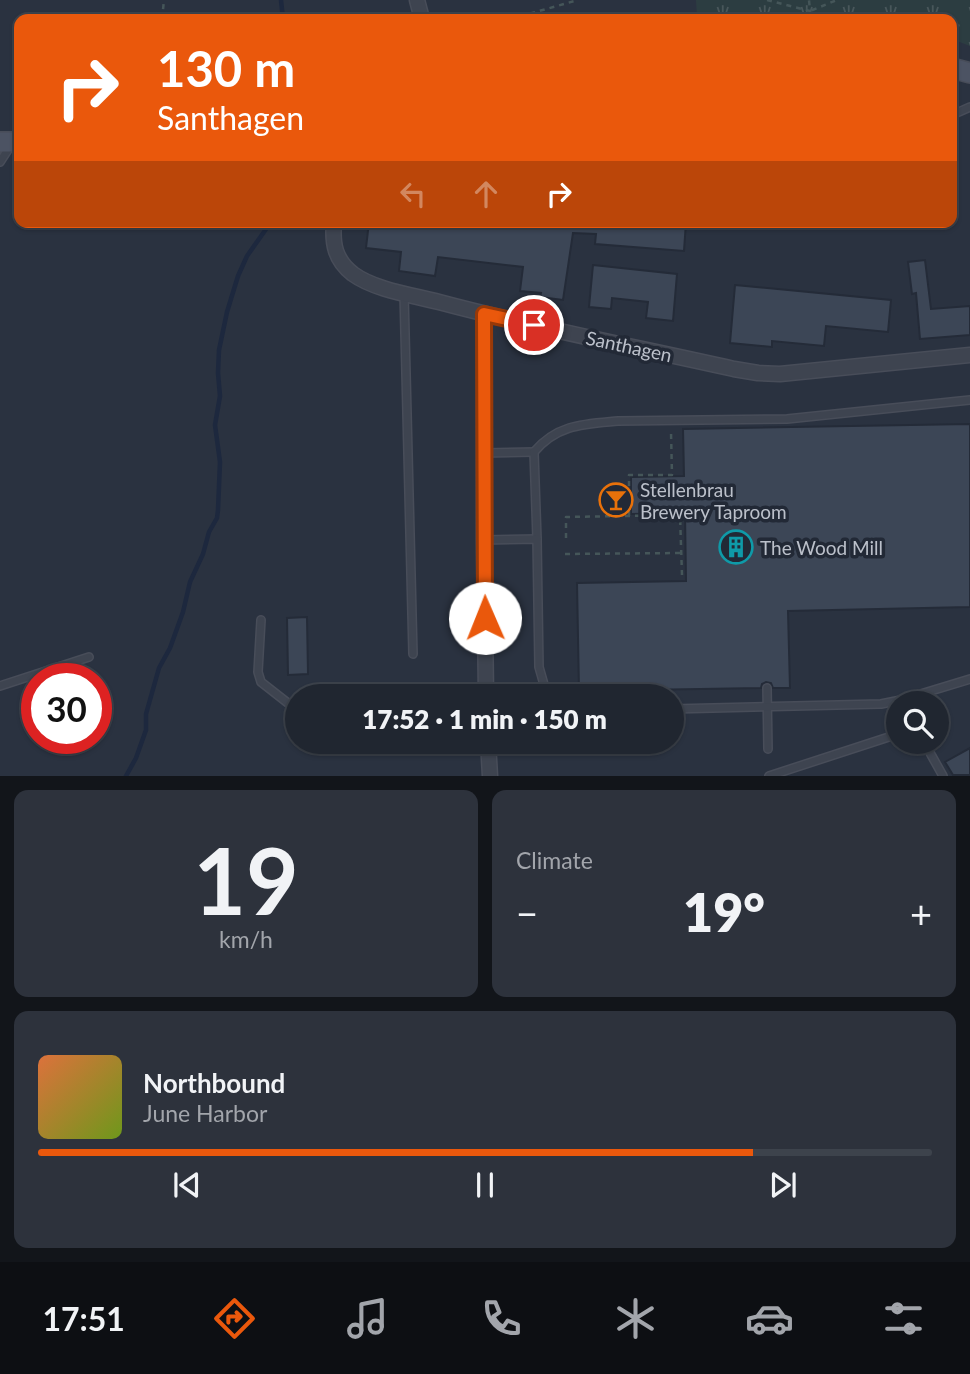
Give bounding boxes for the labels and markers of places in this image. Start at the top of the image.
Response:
pin [504,295,564,355]
place label: Stellenbrau Brewery Taproom [640,478,787,523]
bar icon: Stellenbrau Brewery Taproom [597,481,635,519]
building icon: The Wood Mill [717,528,755,566]
place label: The Wood Mill [760,536,883,559]

